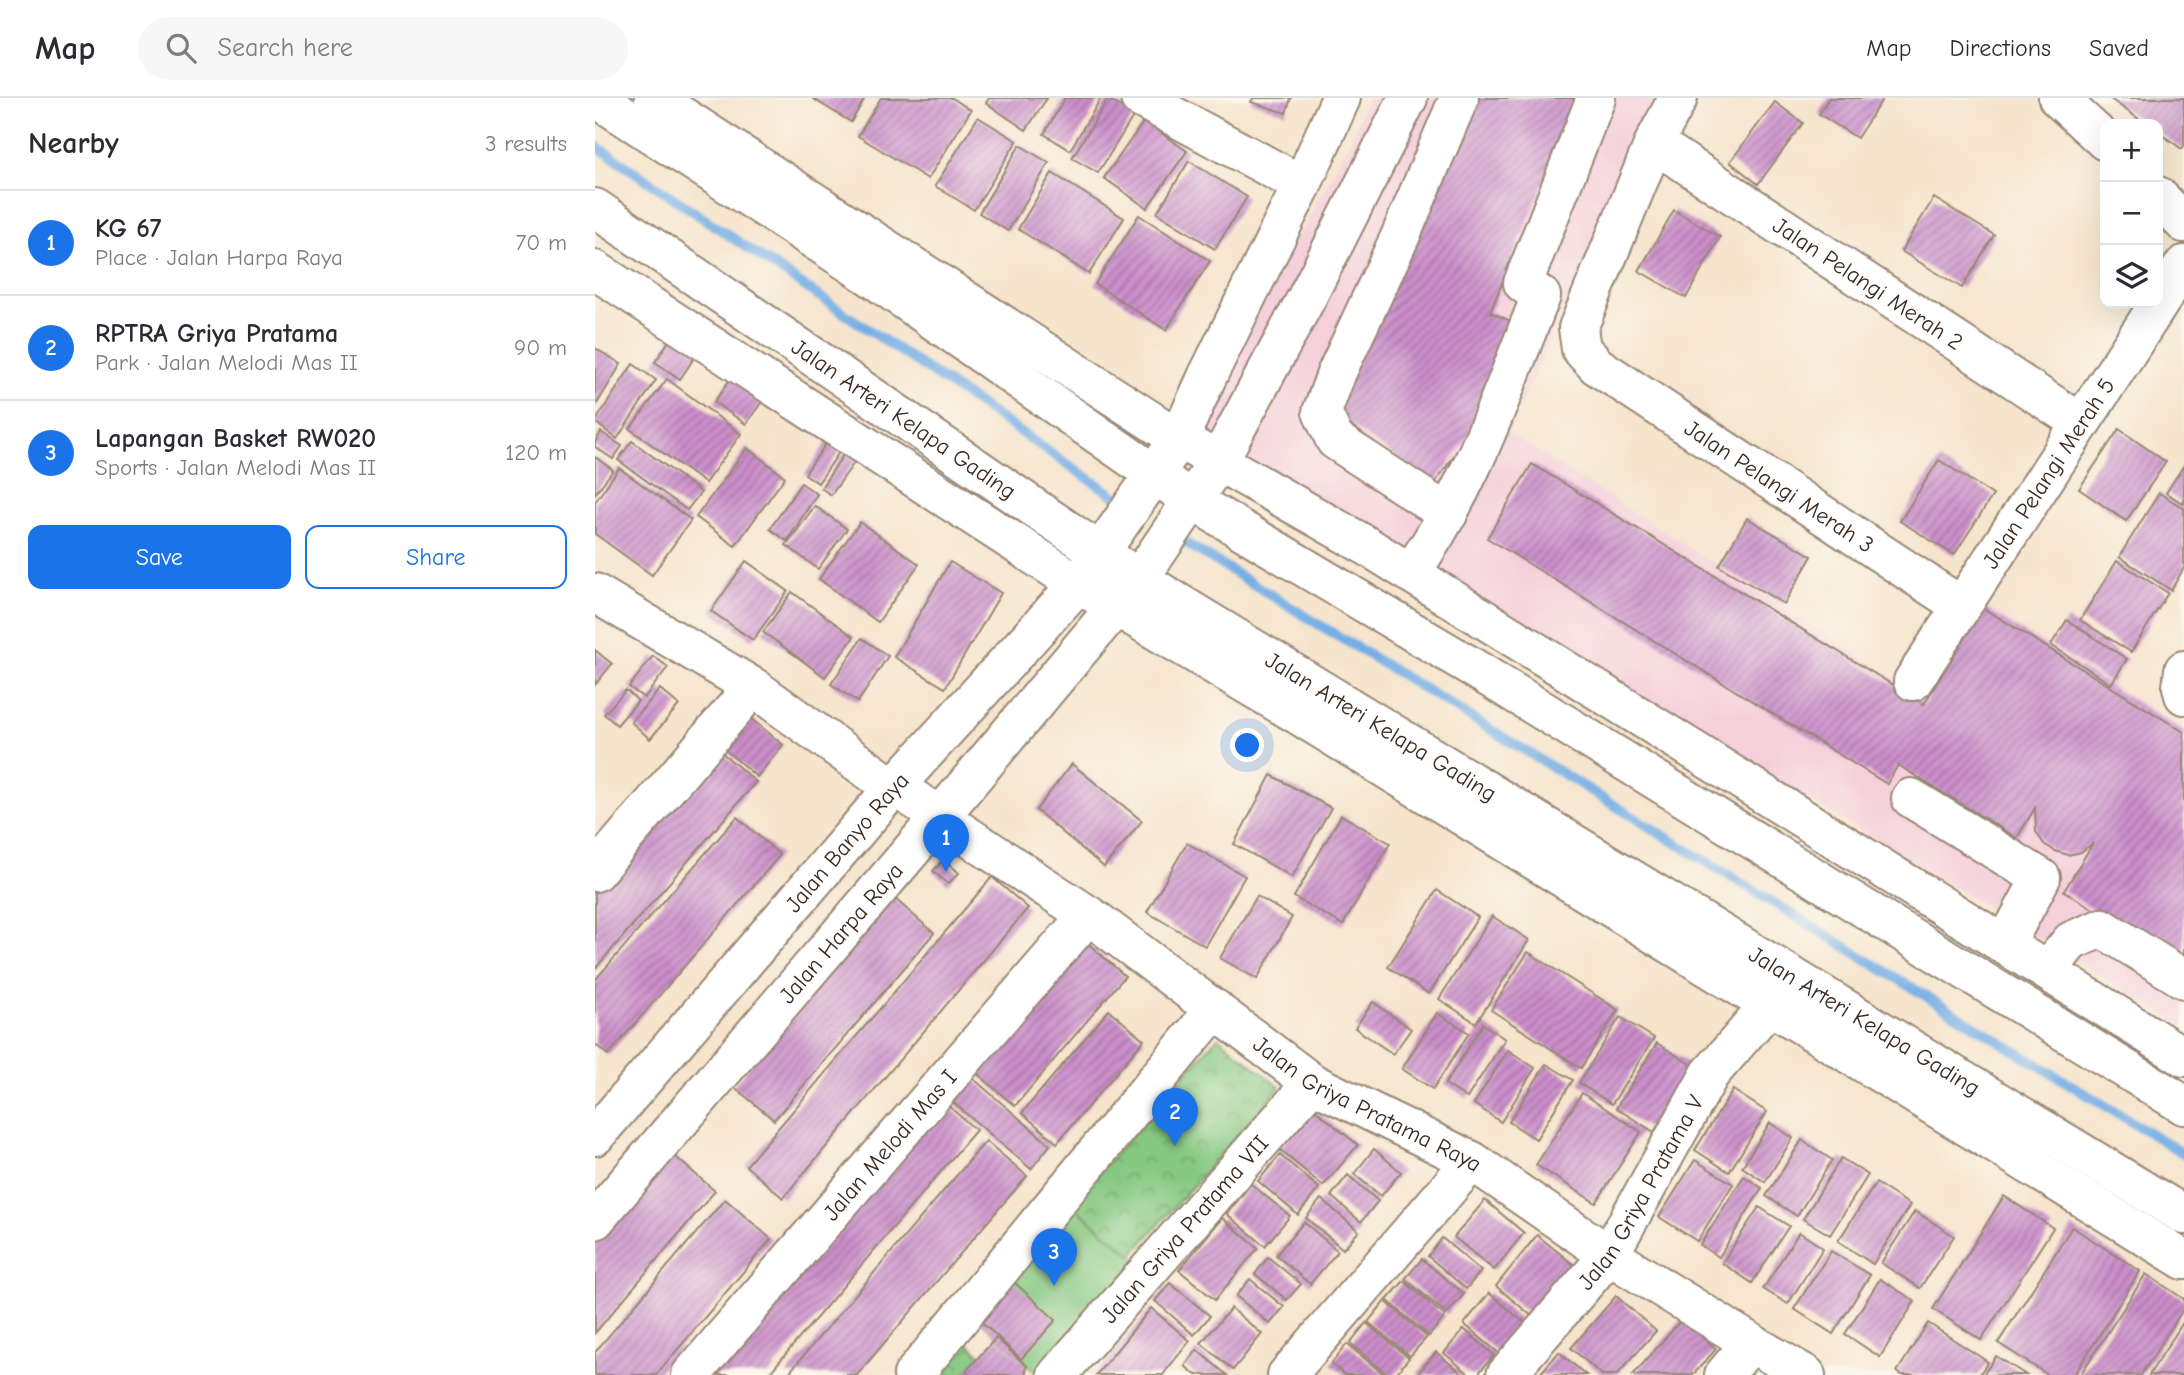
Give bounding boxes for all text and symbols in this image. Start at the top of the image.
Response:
search box [138,17,628,80]
text: Map [35,29,96,67]
icon: search [162,29,200,67]
text: Search here [218,33,353,63]
text: Map [1866,34,1912,62]
text: Directions [1950,34,2051,62]
text: Saved [2089,34,2149,62]
map controls [2100,119,2163,308]
button: + [2100,119,2163,182]
text: Nearby [28,126,119,161]
text: 3 results [485,130,567,157]
button: − [2100,182,2163,245]
street label: Jalan Pelangi Merah 2 [1768,211,1968,355]
text: KG 67 [95,214,162,244]
text: 1 [46,229,56,256]
text: 70 m [515,229,567,256]
text: Place · Jalan Harpa Raya [95,244,343,271]
button: layers [2100,245,2163,308]
text: RPTRA Griya Pratama [95,319,338,349]
street label: Jalan Arteri Kelapa Gading [787,333,1021,505]
text: 2 [45,334,57,361]
text: 90 m [514,334,567,361]
text: Park · Jalan Melodi Mas II [95,349,358,376]
street label: Jalan Pelangi Merah 5 [1977,373,2120,574]
street label: Jalan Pelangi Merah 3 [1680,414,1879,558]
text: Lapangan Basket RW020 [95,424,376,454]
text: 3 [45,439,57,466]
text: 120 m [505,439,567,466]
text: Sports · Jalan Melodi Mas II [95,454,376,481]
button: Save [28,525,291,589]
button: Share [305,525,567,589]
street label: Jalan Arteri Kelapa Gading [1261,646,1502,807]
your location [1230,728,1264,762]
street label: Jalan Banyo Raya [779,767,914,918]
pin: 1 [923,814,969,872]
street label: Jalan Harpa Raya [773,857,908,1009]
street label: Jalan Arteri Kelapa Gading [1744,940,1985,1101]
street label: Jalan Griya Pratama Raya [1248,1030,1487,1177]
street label: Jalan Melodi Mas I [817,1064,962,1226]
pin: 2 [1152,1088,1198,1146]
street label: Jalan Griya Pratama V [1572,1090,1709,1295]
street label: Jalan Griya Pratama VII [1095,1129,1274,1328]
pin: 3 [1031,1228,1077,1286]

